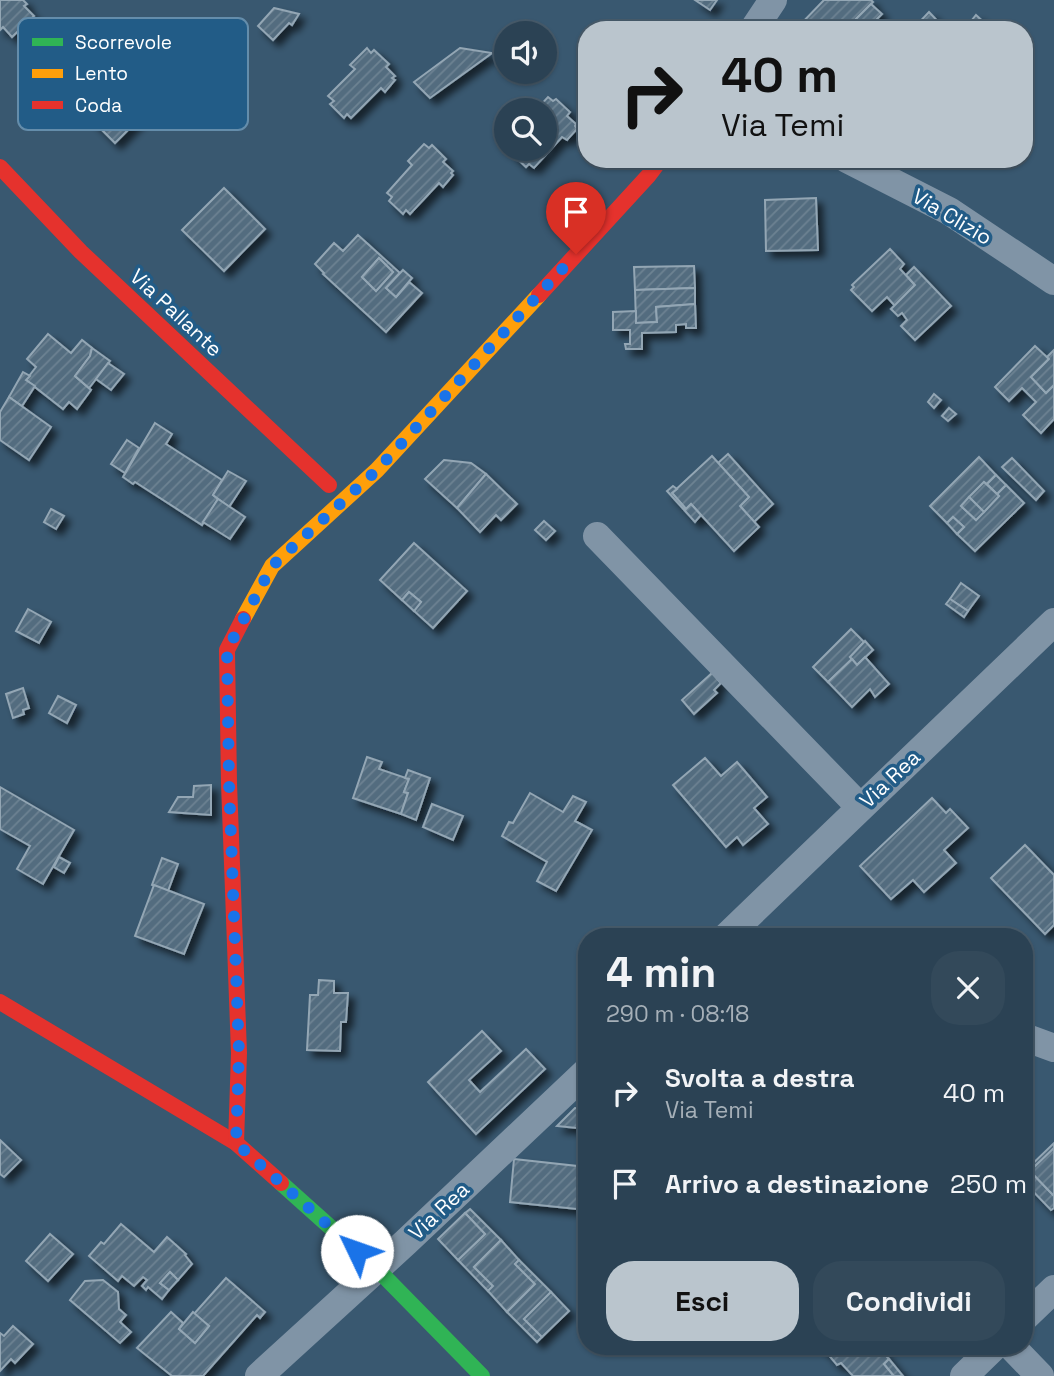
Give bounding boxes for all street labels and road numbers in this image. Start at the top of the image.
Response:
street label: Via Clizio [907,182,997,251]
street label: Via Pallante [124,263,228,362]
street label: Via Rea [854,744,926,814]
street label: Via Rea [403,1176,475,1246]

